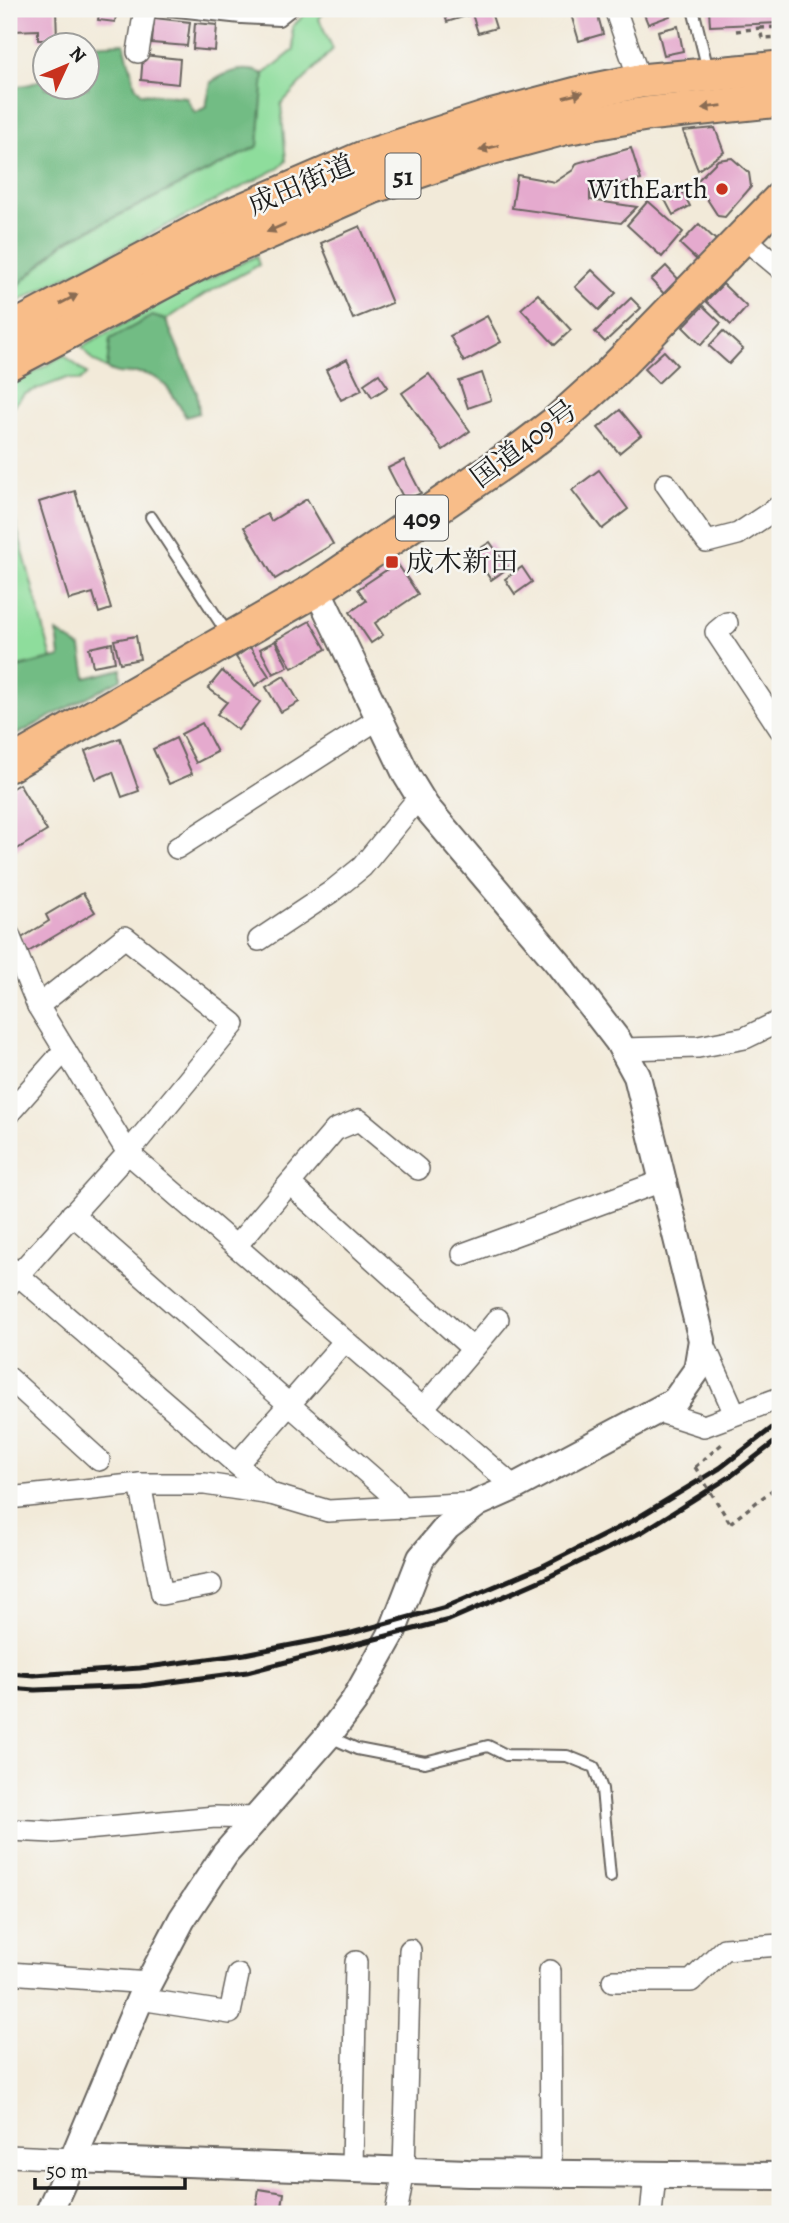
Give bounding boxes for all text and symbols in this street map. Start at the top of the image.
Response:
north arrow [32,32,102,102]
text: N [63,41,92,69]
one-way arrow [562,89,584,100]
one-way arrow [701,101,723,112]
one-way arrow [478,143,500,154]
street label: 成田街道 [242,146,360,224]
road number: 51 [386,154,420,198]
place label: WithEarth [587,170,708,208]
marker: WithEarth [714,181,730,197]
one-way arrow [266,223,287,234]
one-way arrow [59,293,79,305]
street label: 国道409号 [463,391,585,497]
road number: 409 [396,496,448,540]
place label: 成木新田 [406,543,518,581]
marker: 成木新田 [384,554,400,570]
scale bar [35,2146,186,2190]
text: 50 m [46,2157,88,2185]

